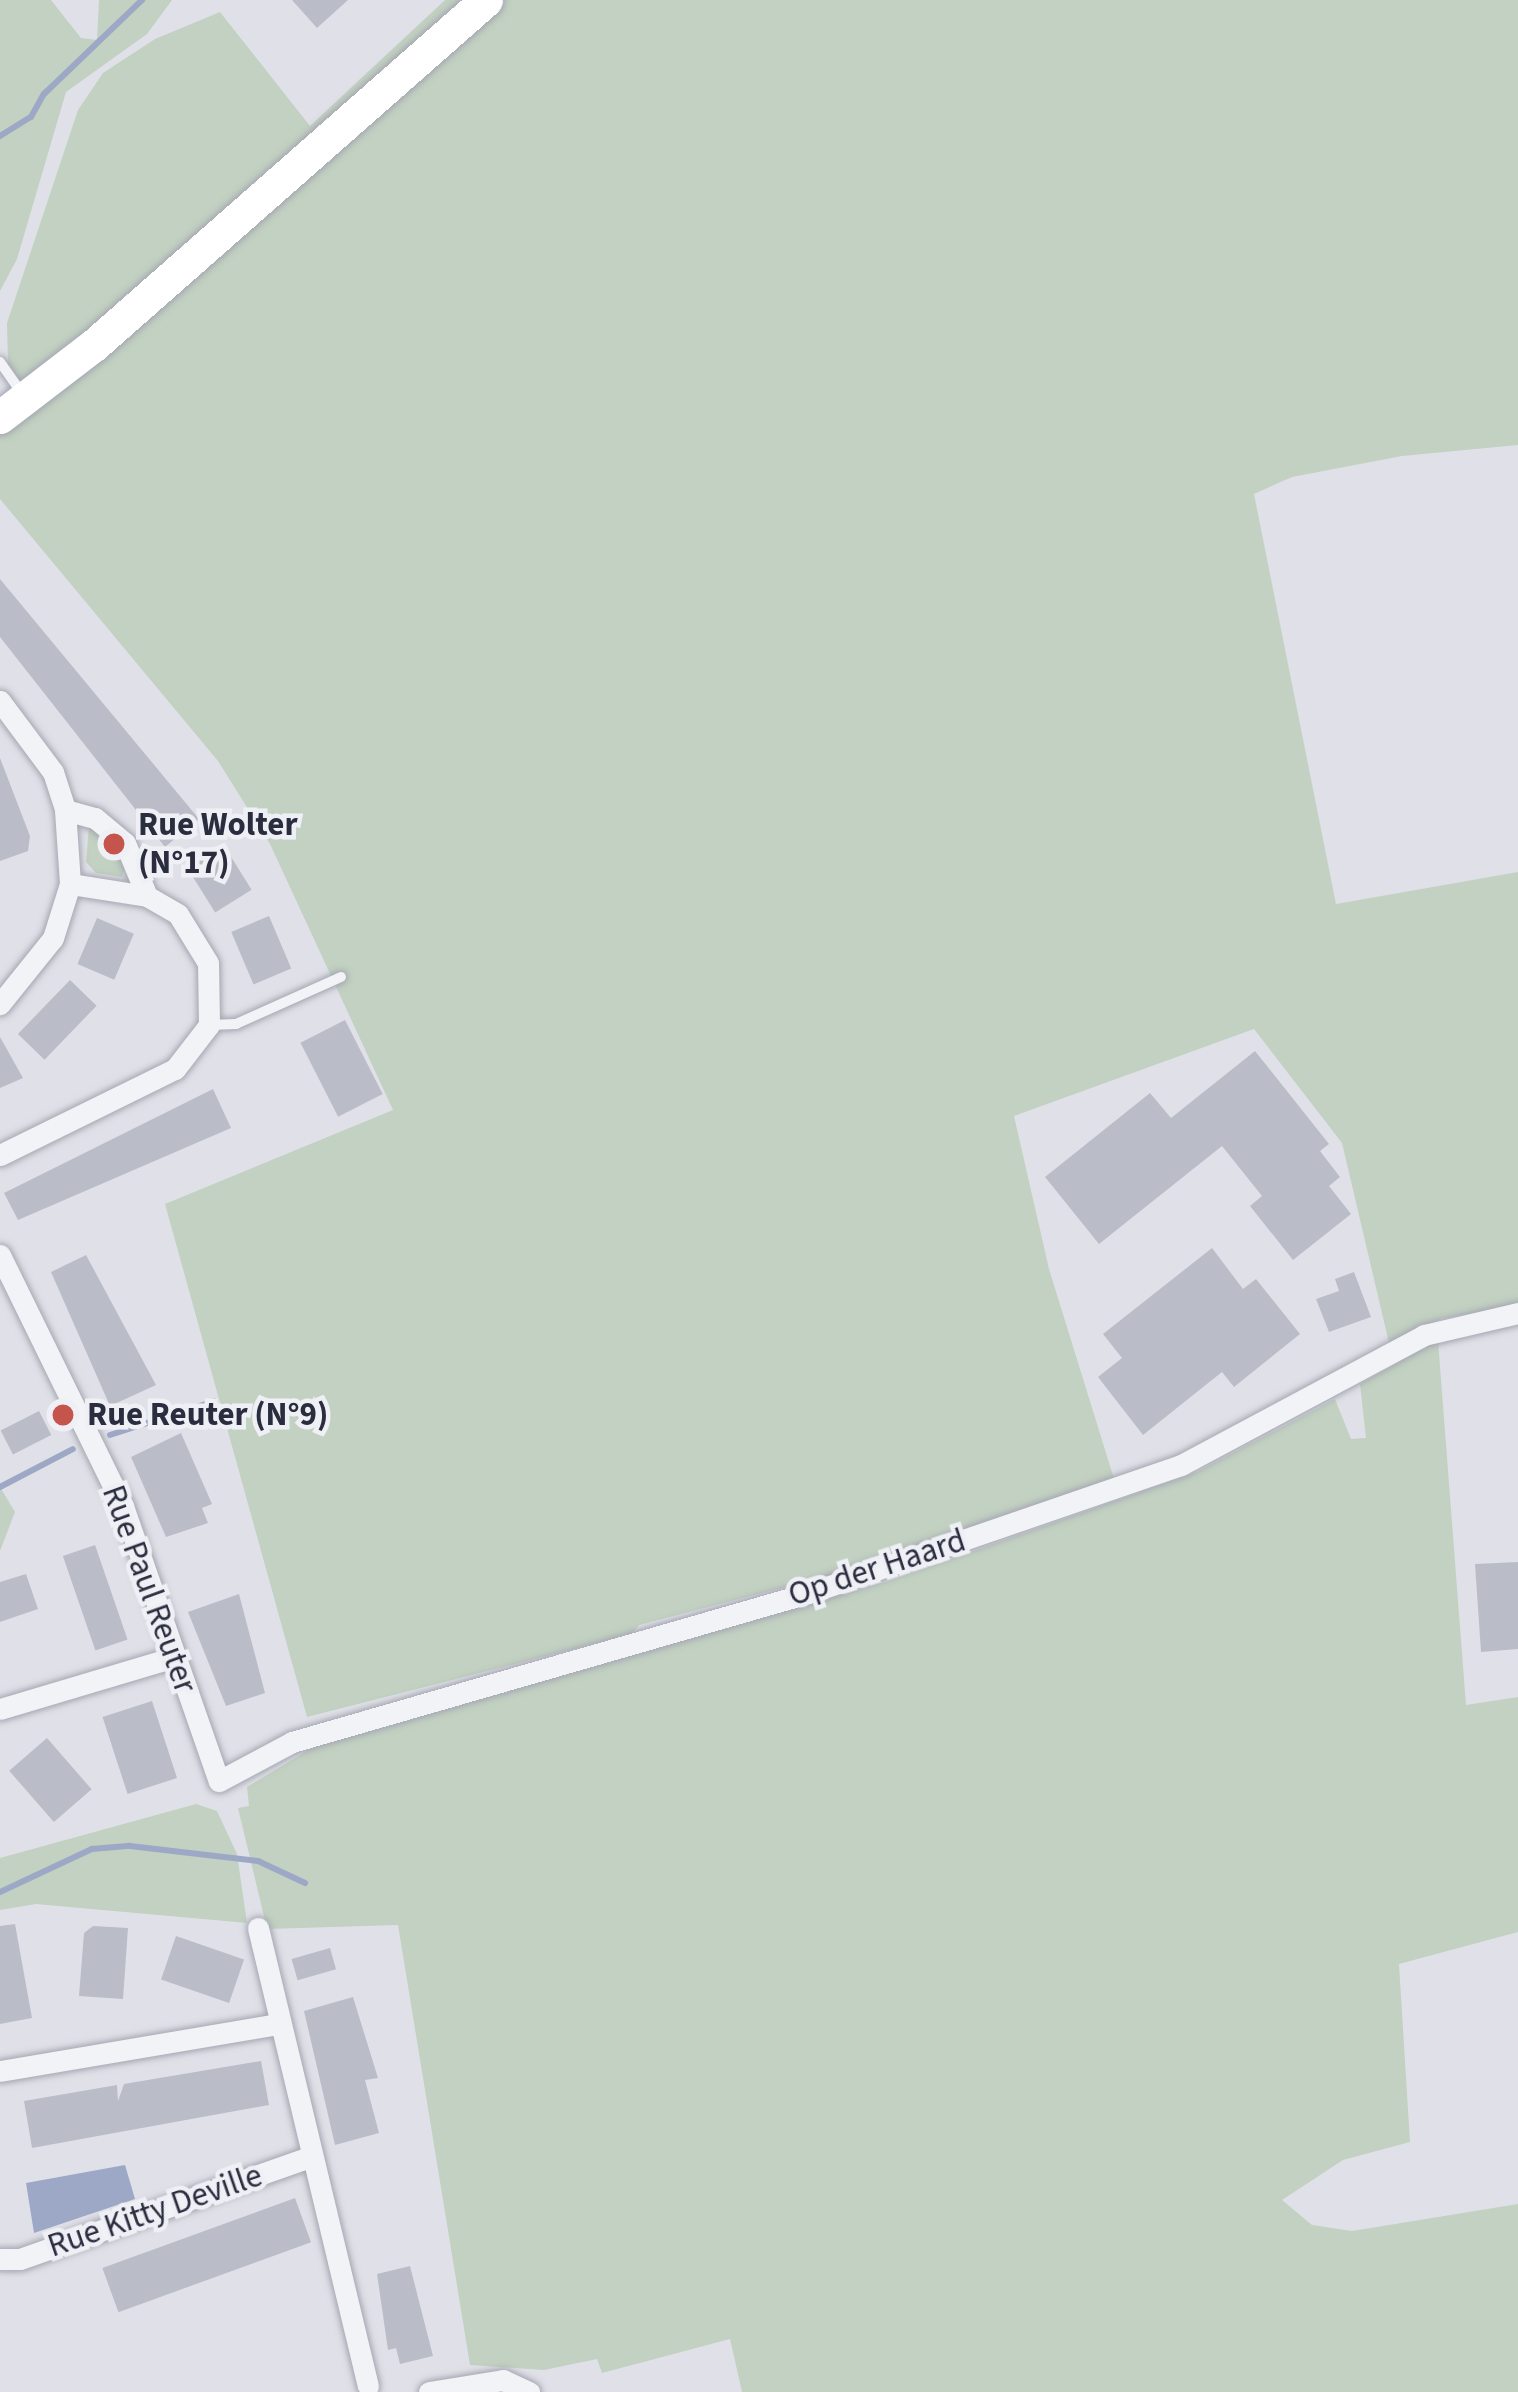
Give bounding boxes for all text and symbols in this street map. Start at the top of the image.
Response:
place label: Rue Wolter (N°17) [138,805,298,883]
marker: Rue Wolter (N°17) [101,831,127,857]
place label: Rue Reuter (N°9) [87,1395,328,1435]
marker: Rue Reuter (N°9) [50,1402,76,1428]
street label: Rue Paul Reuter [93,1480,205,1698]
street label: Op der Haard [783,1521,971,1615]
street label: Rue Kitty Deville [43,2156,267,2266]

